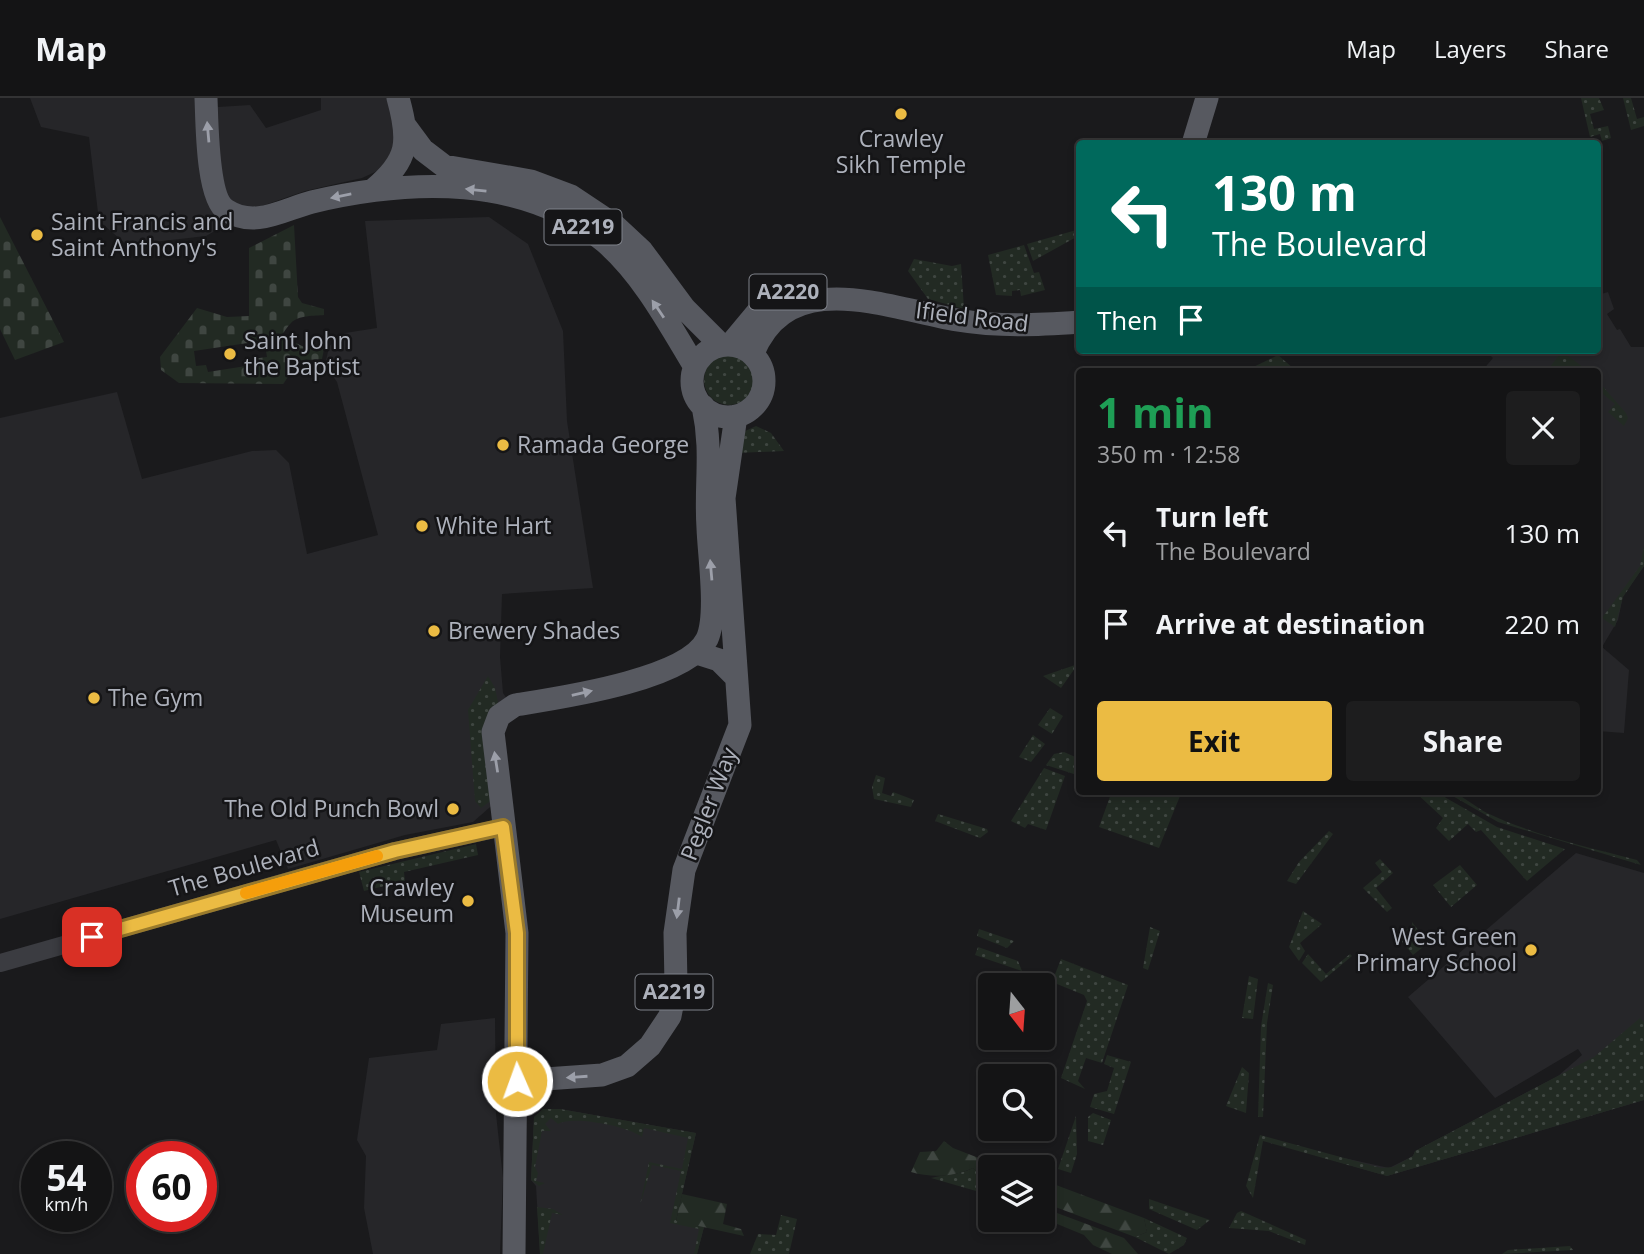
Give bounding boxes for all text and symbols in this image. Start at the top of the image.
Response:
text: Map [35,26,107,71]
text: Map [1346,32,1396,65]
text: Layers [1434,32,1507,65]
text: Share [1545,32,1609,65]
marker: Crawley Sikh Temple [893,106,909,122]
one-way arrow [202,121,213,143]
place label: Crawley Sikh Temple [836,122,966,180]
text: 130 m [1212,159,1357,225]
icon: left [1097,168,1188,259]
one-way arrow [465,184,487,195]
one-way arrow [330,191,352,202]
place label: Saint Francis and Saint Anthony's [51,205,233,263]
road number: A2219 [544,209,622,244]
text: The Boulevard [1212,222,1428,265]
marker: Saint Francis and Saint Anthony's [29,227,45,243]
road number: A2220 [750,274,826,310]
street label: Ifield Road [914,293,1030,339]
one-way arrow [651,300,665,318]
icon: arrive [1172,301,1210,339]
text: Then [1097,302,1158,338]
place label: Saint John the Baptist [244,324,360,382]
marker: Saint John the Baptist [222,346,238,362]
text: 1 min [1097,383,1214,440]
button: close [1506,391,1580,465]
place label: Ramada George [517,428,689,460]
marker: Ramada George [495,437,511,453]
text: 350 m · 12:58 [1097,438,1240,470]
text: Turn left [1156,499,1268,535]
place label: White Hart [436,509,552,541]
icon: left [1097,514,1135,552]
text: 130 m [1505,515,1580,551]
marker: White Hart [414,518,430,534]
text: The Boulevard [1156,535,1311,567]
one-way arrow [705,559,716,581]
icon: arrive [1097,605,1135,643]
text: Arrive at destination [1156,606,1425,642]
text: 220 m [1505,606,1580,642]
place label: Brewery Shades [448,614,620,646]
marker: Brewery Shades [426,623,442,639]
place label: The Gym [108,681,203,713]
one-way arrow [571,687,593,698]
marker: The Gym [86,690,102,706]
button: Exit [1097,701,1332,781]
button: Share [1346,701,1580,781]
street label: Pegler Way [672,742,744,865]
one-way arrow [490,751,501,773]
place label: The Old Punch Bowl [224,792,439,824]
marker: The Old Punch Bowl [445,801,461,817]
street label: The Boulevard [165,830,323,904]
place label: Crawley Museum [360,871,454,929]
marker: Crawley Museum [460,893,476,909]
one-way arrow [672,897,683,919]
pin [62,907,122,967]
icon: arrive [73,918,111,956]
place label: West Green Primary School [1356,920,1517,978]
marker: West Green Primary School [1523,942,1539,958]
north arrow [978,973,1055,1050]
map controls [978,973,1055,1232]
road number: A2219 [636,974,712,1010]
position arrow [480,1044,554,1118]
button: search [978,1064,1055,1141]
one-way arrow [565,1072,587,1083]
speed limit sign: 60 [126,1141,217,1232]
text: 54 [46,1154,87,1201]
button: layers [978,1155,1055,1232]
text: km/h [45,1192,88,1216]

